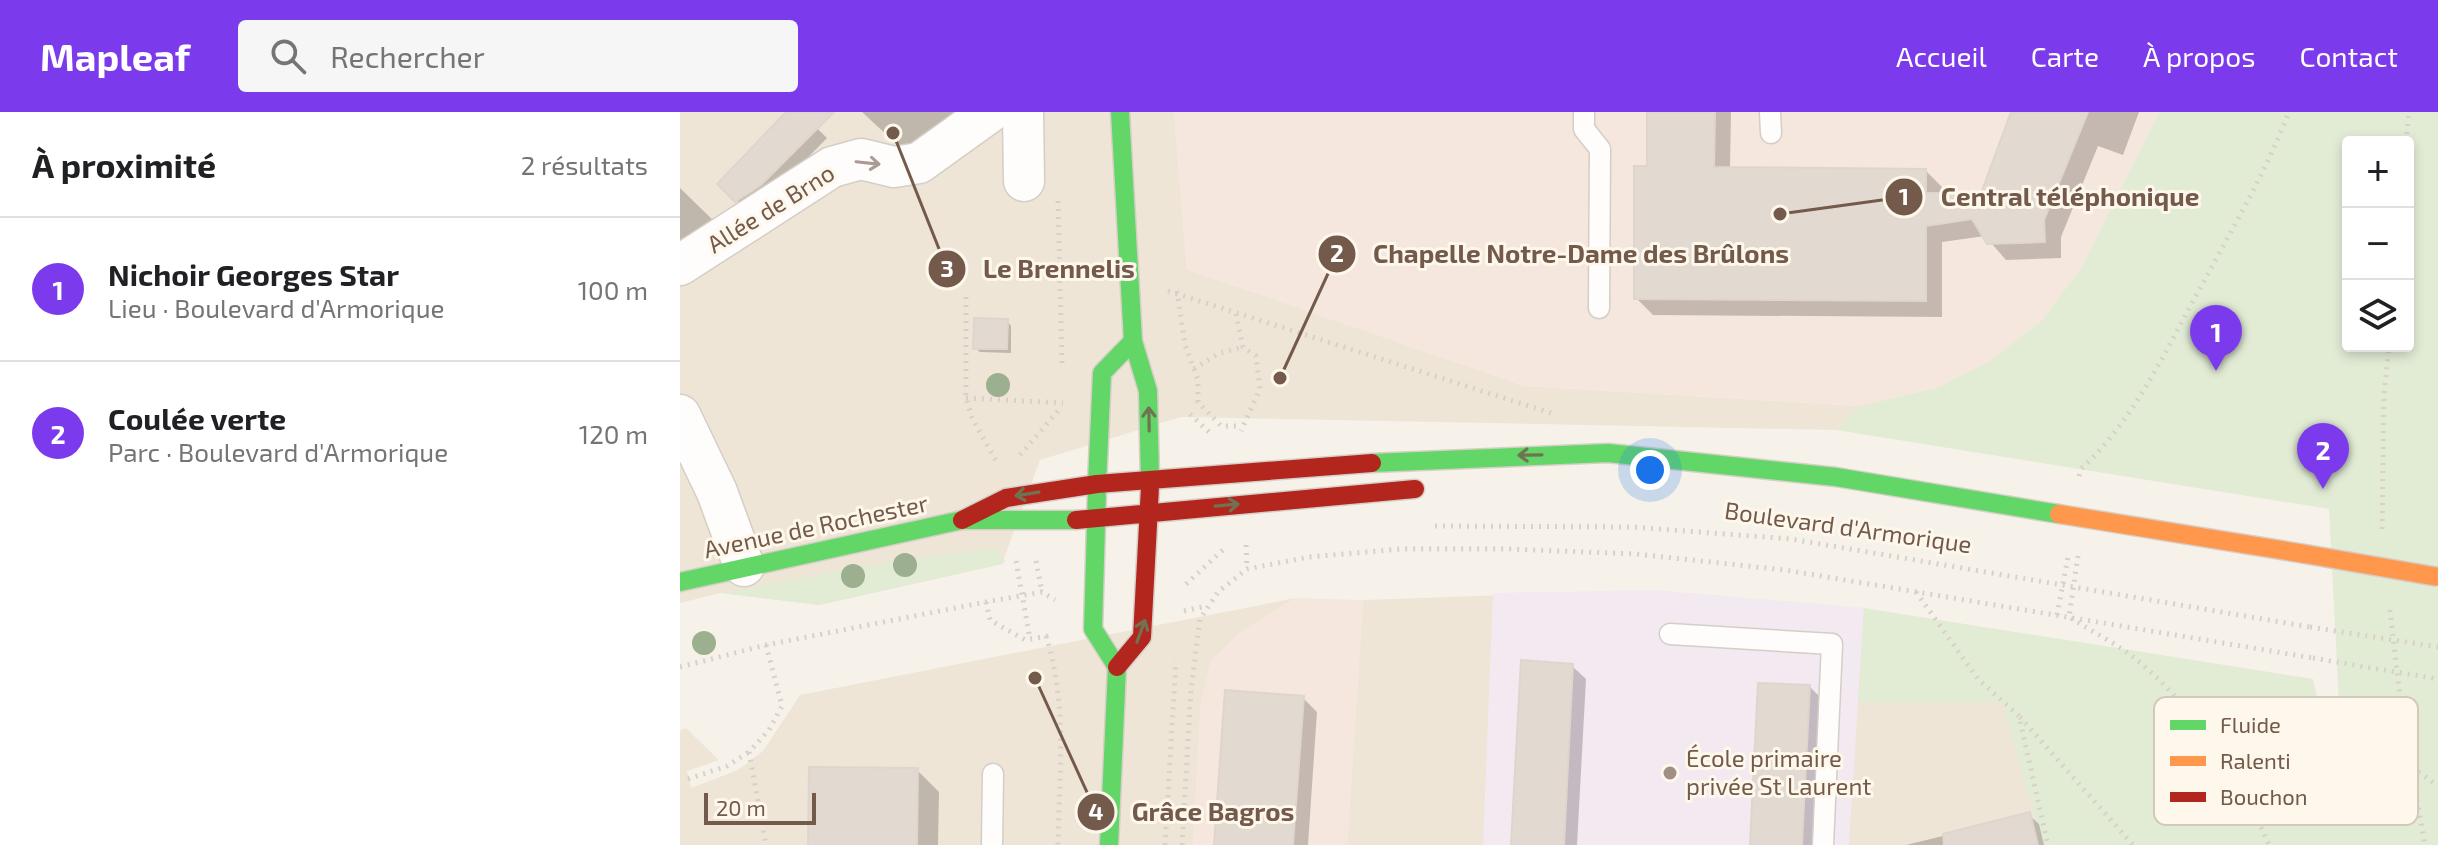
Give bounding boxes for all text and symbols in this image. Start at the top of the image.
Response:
search box [238,20,798,92]
text: Mapleaf [40,33,190,79]
icon: search [266,34,310,78]
text: Rechercher [330,38,485,74]
text: Accueil [1896,39,1987,73]
text: Carte [2031,39,2099,73]
text: À propos [2143,39,2255,73]
text: Contact [2299,39,2398,73]
map controls [2342,136,2414,352]
button: + [2342,136,2414,208]
text: À proximité [32,144,216,185]
text: 2 résultats [521,149,648,180]
one-way arrow [854,155,881,170]
street label: Allée de Brno [701,157,839,258]
callout: Central téléphonique [1884,172,2216,222]
text: Central téléphonique [1941,180,2199,211]
text: 1 [1899,181,1909,210]
button: − [2342,208,2414,280]
callout: Chapelle Notre-Dame des Brûlons [1317,229,1806,279]
text: Chapelle Notre-Dame des Brûlons [1373,237,1789,268]
text: 2 [1330,238,1344,267]
callout: Le Brennelis [927,244,1151,294]
text: Le Brennelis [983,252,1135,283]
text: 3 [940,253,954,282]
text: Nichoir Georges Star [108,256,399,292]
text: 1 [52,274,64,305]
text: 100 m [578,274,648,305]
button: layers [2342,280,2414,352]
text: Lieu · Boulevard d'Armorique [108,292,444,323]
pin: 1 [2190,305,2242,371]
text: Coulée verte [108,400,286,436]
one-way arrow [1141,406,1157,433]
text: 2 [50,418,66,449]
text: 120 m [579,418,648,449]
pin: 2 [2297,423,2349,489]
text: Parc · Boulevard d'Armorique [108,436,448,467]
one-way arrow [1517,447,1544,462]
your location [1630,450,1670,490]
one-way arrow [1015,487,1040,502]
street label: Avenue de Rochester [701,488,931,563]
street label: Boulevard d'Armorique [1723,495,1974,558]
one-way arrow [1213,497,1240,512]
one-way arrow [1135,619,1150,644]
legend [2154,697,2418,825]
text: Fluide [2220,711,2281,737]
place label: École primaire privée St Laurent [1686,743,1872,800]
text: Ralenti [2220,747,2291,773]
marker: École primaire privée St Laurent [1661,764,1679,782]
text: Bouchon [2220,783,2308,809]
callout: Grâce Bagros [1076,787,1310,837]
scale bar [704,789,816,825]
text: 20 m [716,794,766,820]
text: Grâce Bagros [1132,795,1294,826]
text: 4 [1088,796,1104,825]

